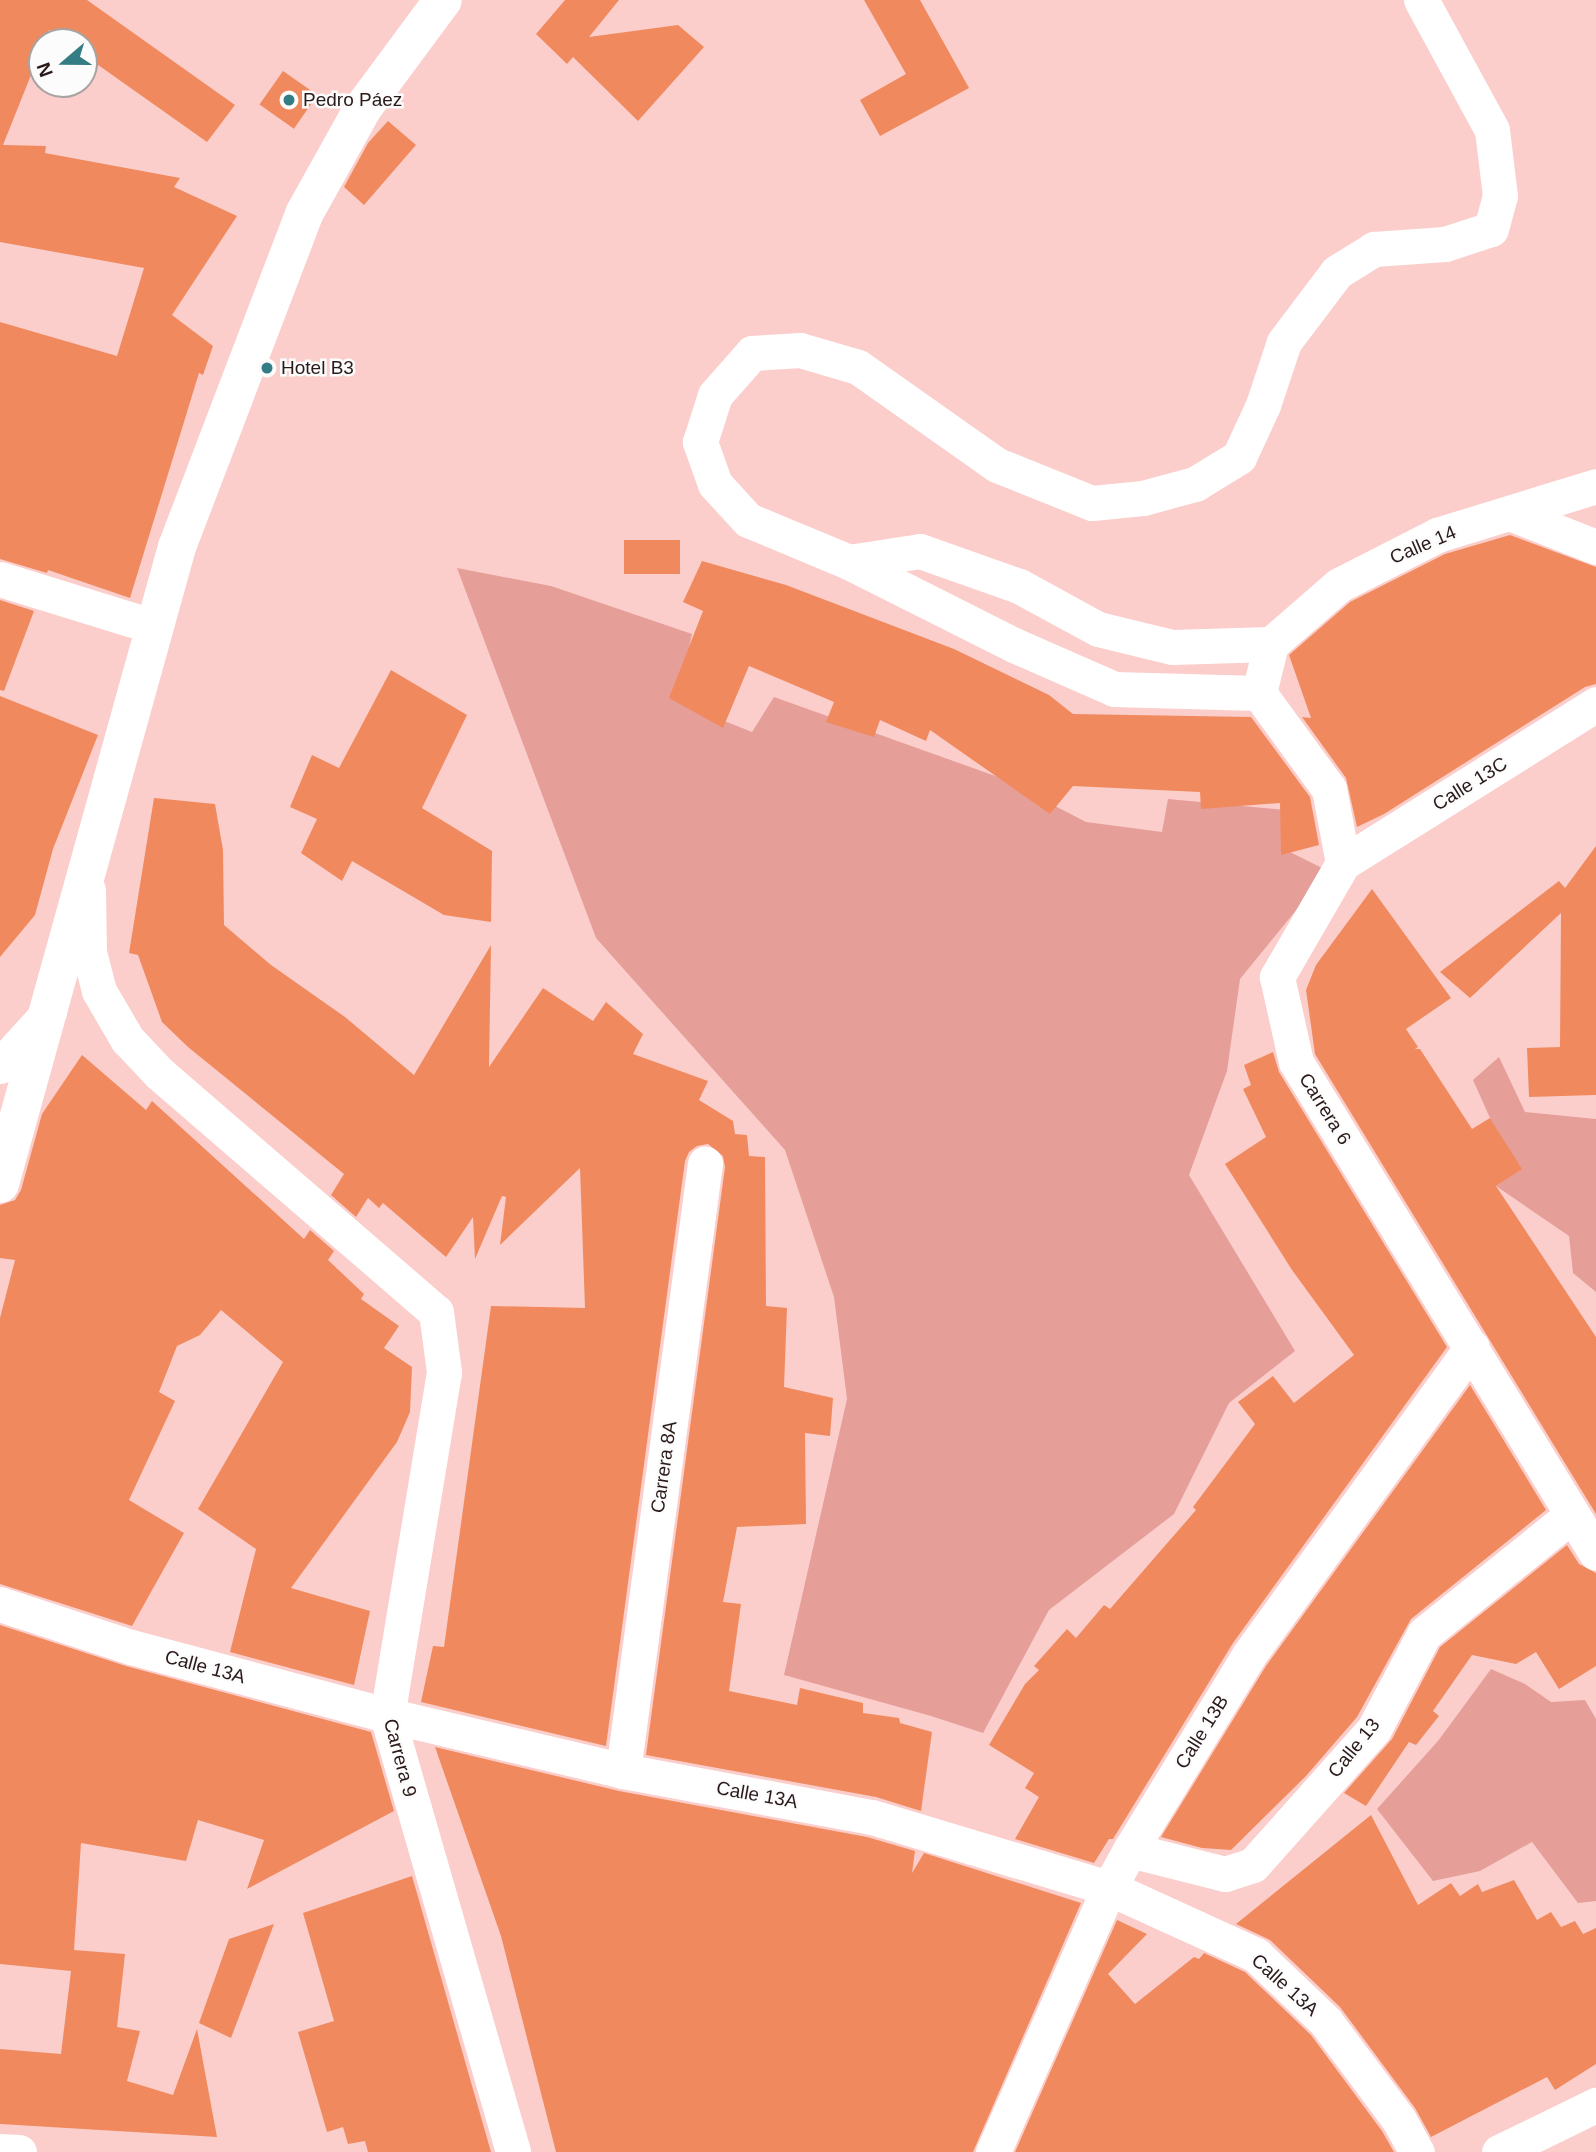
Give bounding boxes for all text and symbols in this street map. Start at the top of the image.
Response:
north arrow [28,28,98,98]
text: N [32,60,57,80]
place label: Pedro Páez [303,89,402,111]
marker: Pedro Páez [281,92,297,108]
place label: Hotel B3 [281,357,354,379]
marker: Hotel B3 [259,360,275,376]
street label: Calle 14 [1386,521,1460,569]
street label: Calle 13C [1429,752,1511,816]
street label: Carrera 6 [1294,1069,1356,1149]
street label: Carrera 8A [646,1419,682,1515]
street label: Calle 13A [162,1645,248,1689]
street label: Calle 13B [1171,1691,1233,1773]
street label: Calle 13 [1323,1714,1385,1782]
street label: Carrera 9 [379,1716,421,1800]
street label: Calle 13A [714,1777,800,1813]
street label: Calle 13A [1247,1949,1323,2021]

